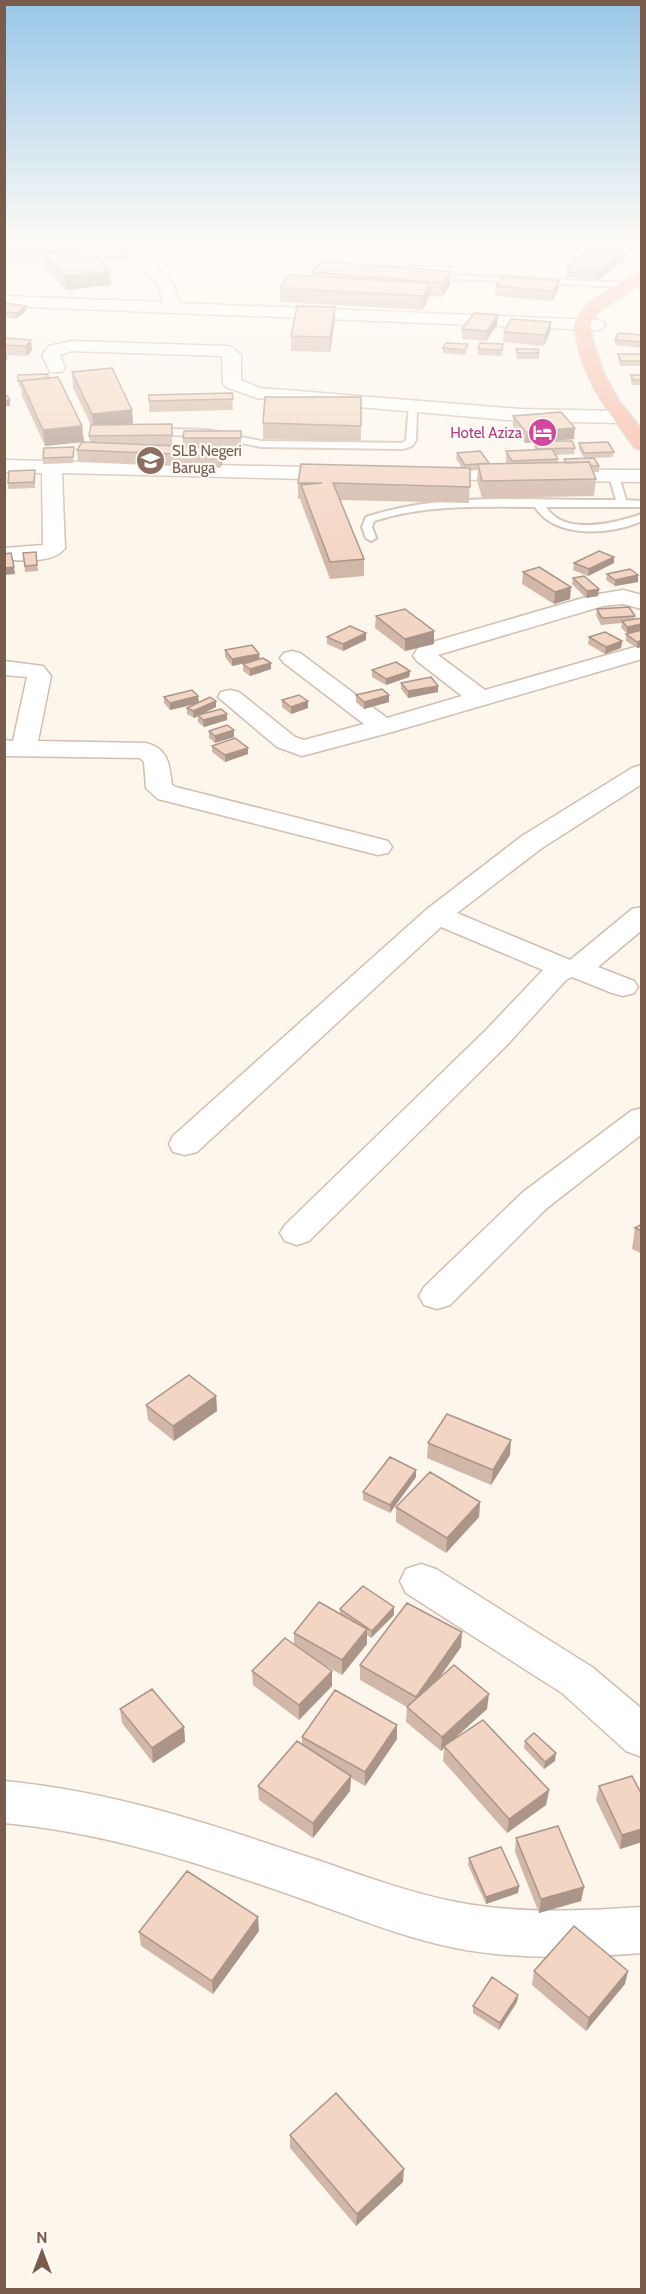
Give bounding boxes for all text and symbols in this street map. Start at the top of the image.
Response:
hotel icon: Hotel Aziza [527,417,559,449]
place label: Hotel Aziza [450,424,523,442]
place label: SLB Negeri Baruga [172,442,242,477]
school or university icon: SLB Negeri Baruga [135,444,167,476]
north arrow [12,2222,72,2282]
text: N [36,2228,48,2247]

